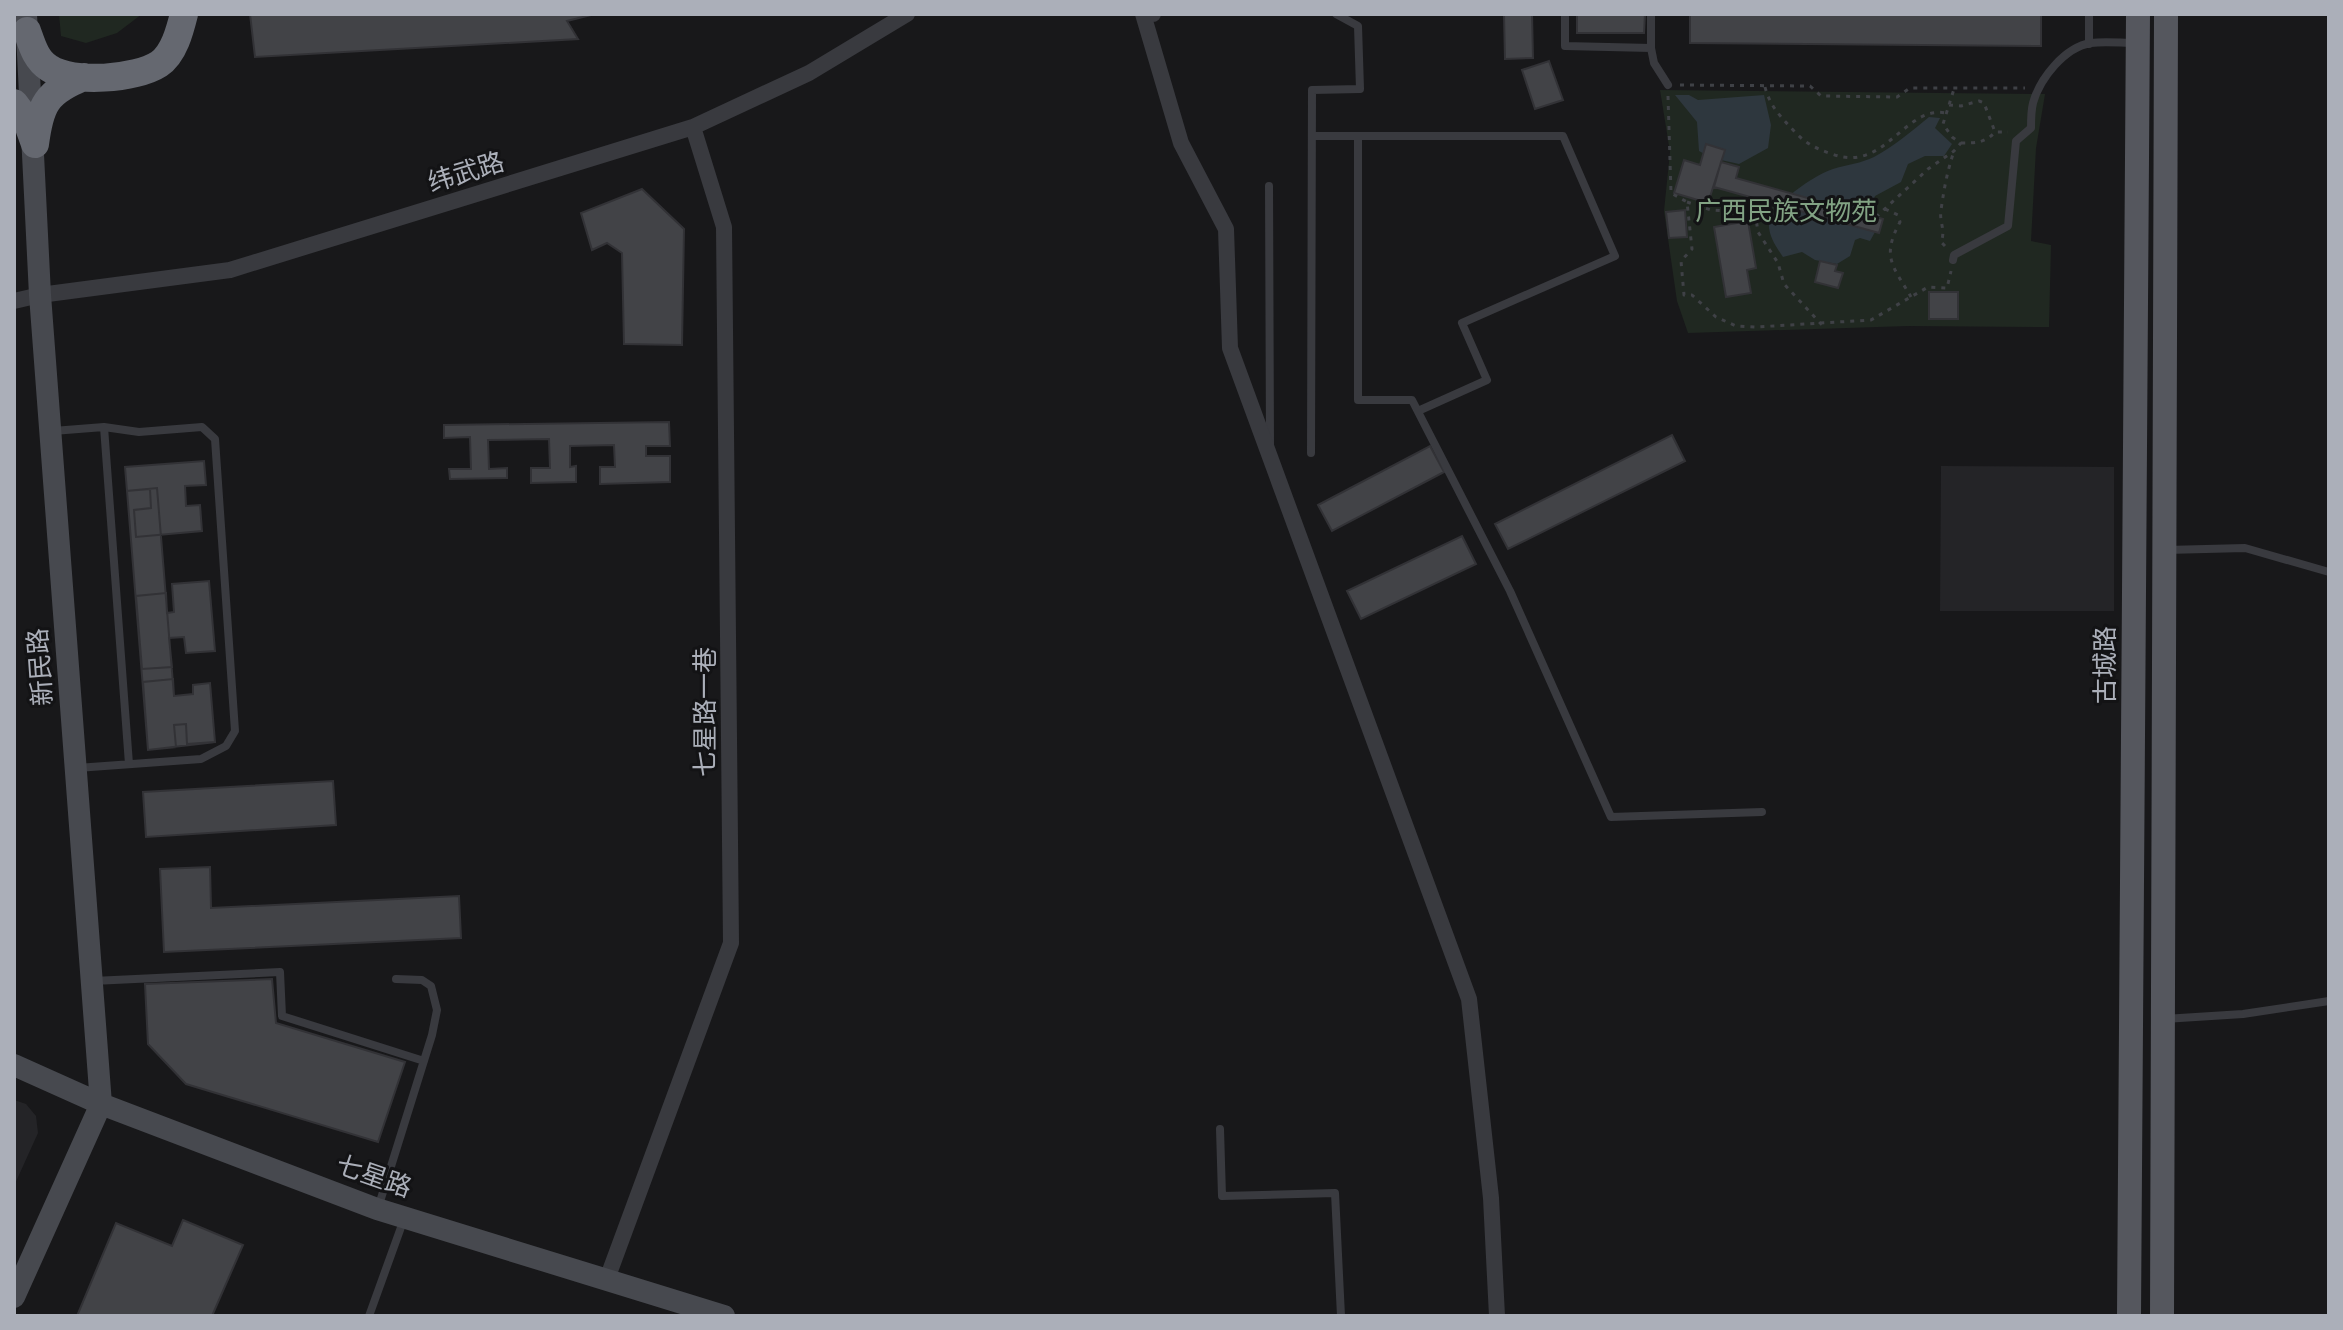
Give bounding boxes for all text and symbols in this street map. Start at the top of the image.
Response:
street label: 纬武路 [424,144,507,197]
park label: 广西民族文物苑 [1695,194,1877,225]
street label: 古城路 [2088,626,2119,704]
street label: 新民路 [20,627,57,707]
street label: 七星路一巷 [688,647,719,777]
street label: 七星路 [333,1147,416,1202]

